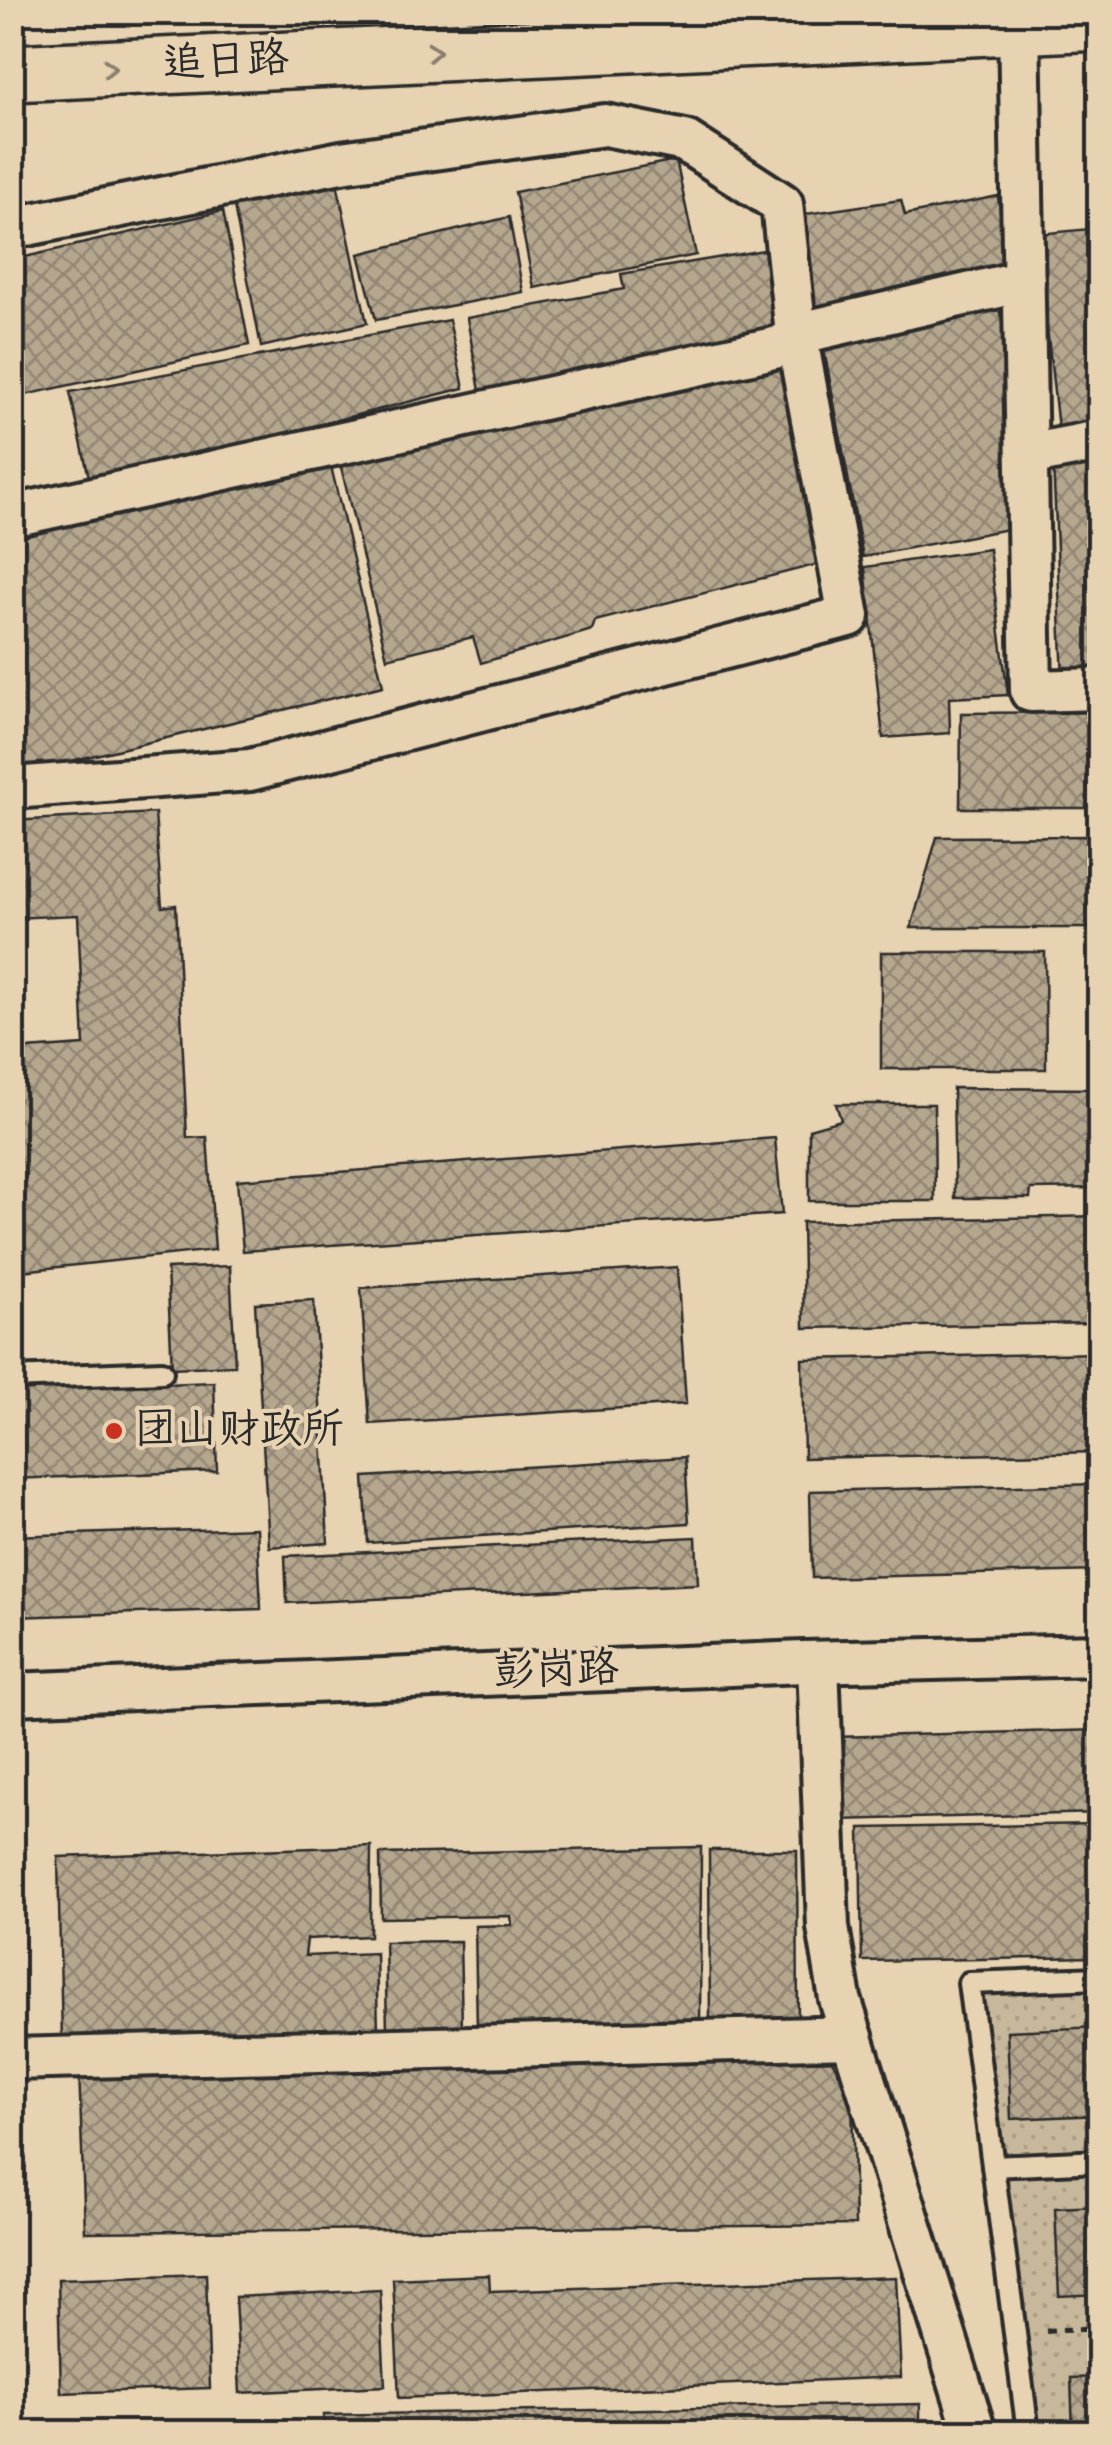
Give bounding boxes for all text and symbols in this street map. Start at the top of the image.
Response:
street label: 追日路 [161,29,291,97]
one-way arrow [427,42,443,63]
one-way arrow [102,58,118,79]
place label: 团山财政所 [134,1401,344,1462]
marker: 团山财政所 [103,1420,125,1442]
street label: 彭岗路 [492,1639,620,1705]

